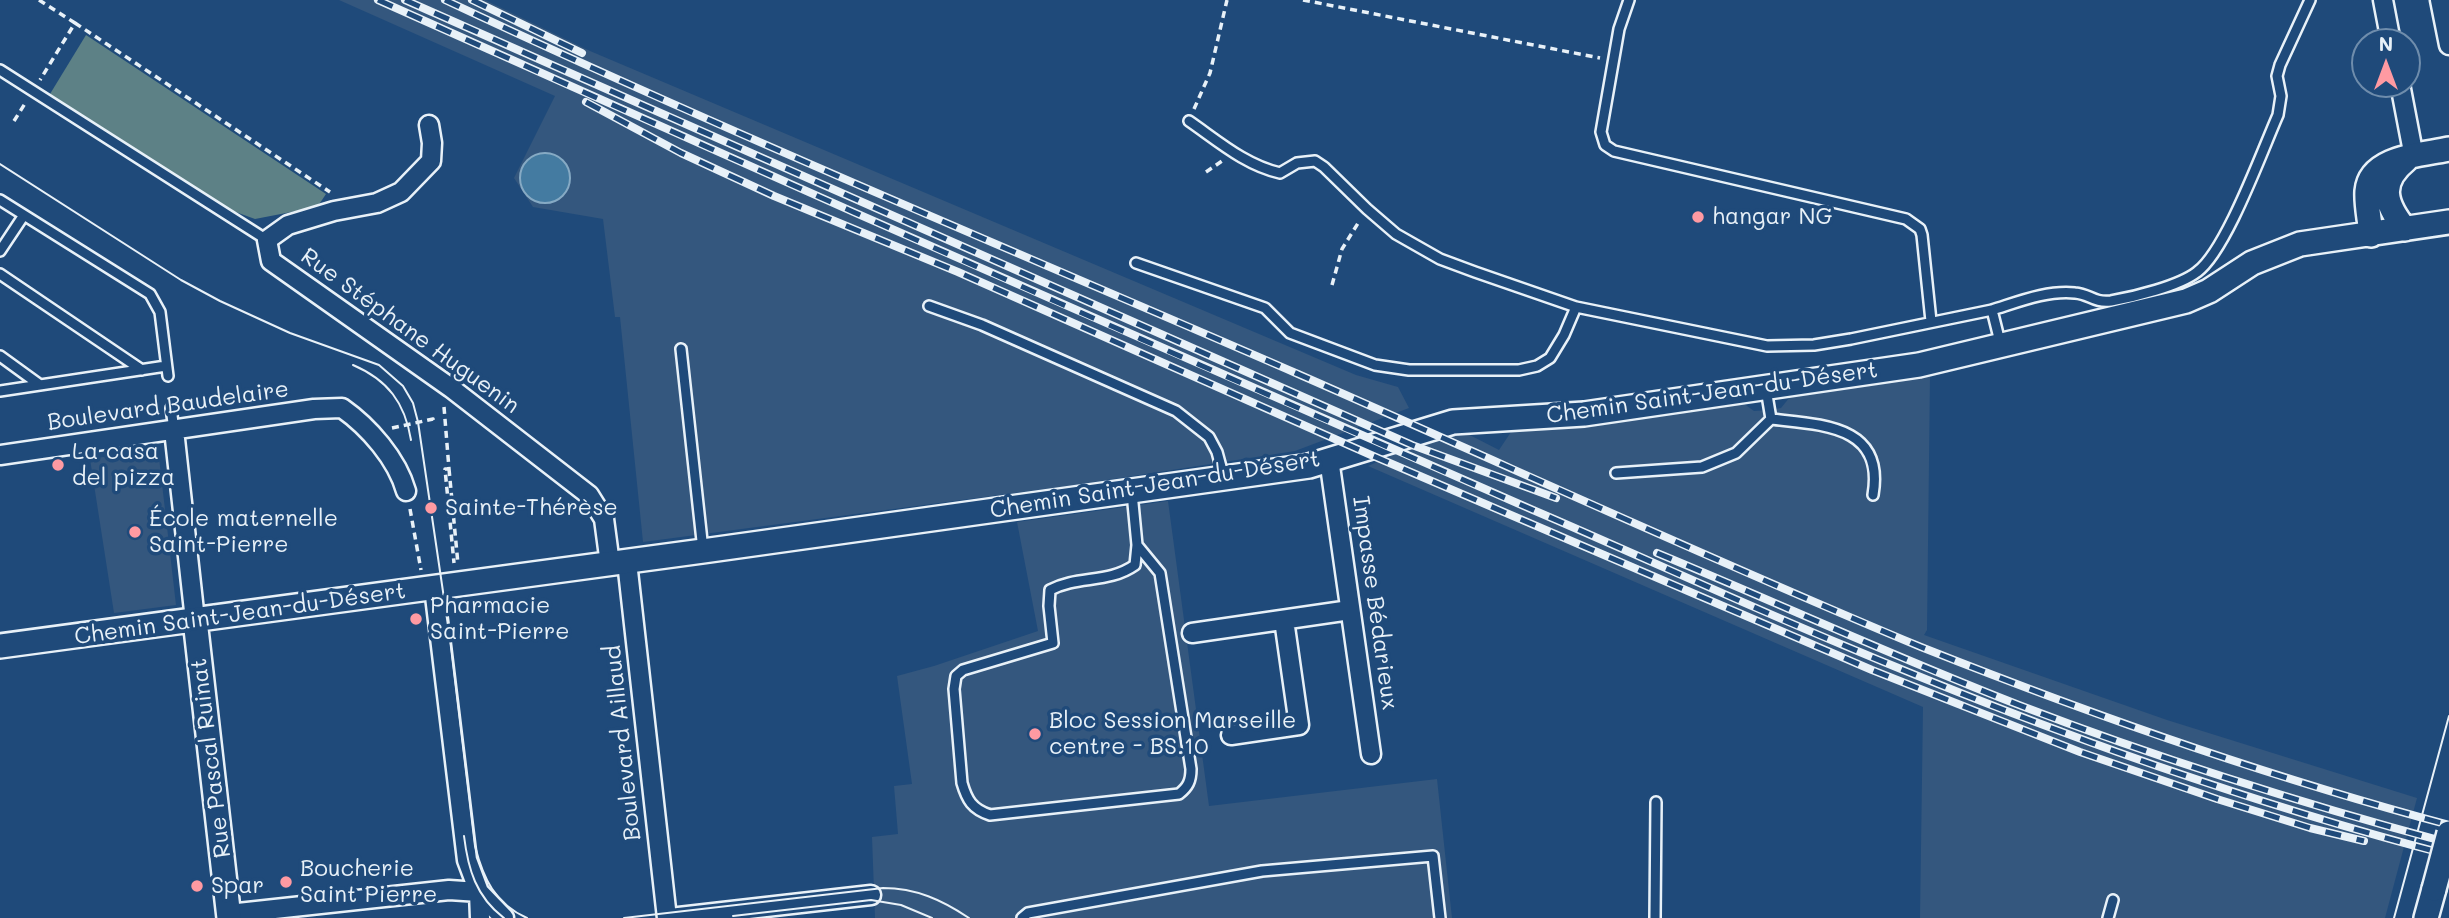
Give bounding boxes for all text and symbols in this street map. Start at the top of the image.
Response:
north arrow [2351,28,2421,98]
text: N [2379,31,2393,56]
place label: hangar NG [1712,203,1833,231]
marker: hangar NG [1690,209,1706,225]
street label: Rue Stéphane Huguenin [295,242,525,420]
street label: Chemin Saint-Jean-du-Désert [1545,356,1879,430]
street label: Boulevard Baudelaire [46,375,290,437]
place label: La casa del pizza [72,438,175,492]
street label: Chemin Saint-Jean-du-Désert [988,445,1322,525]
marker: La casa del pizza [50,457,66,473]
place label: Sainte-Thérèse [445,494,618,522]
street label: Impasse Bédarieux [1346,494,1404,712]
marker: Sainte-Thérèse [423,500,439,516]
place label: École maternelle Saint-Pierre [149,505,338,559]
marker: École maternelle Saint-Pierre [127,524,143,540]
street label: Chemin Saint-Jean-du-Désert [73,577,407,651]
place label: Pharmacie Saint-Pierre [430,592,570,646]
marker: Pharmacie Saint-Pierre [408,611,424,627]
street label: Boulevard Aillaud [599,644,647,842]
street label: Rue Pascal Ruinat [185,657,237,859]
place label: Bloc Session Marseille centre - BS.10 [1049,707,1296,761]
marker: Bloc Session Marseille centre - BS.10 [1027,726,1043,742]
place label: Boucherie Saint Pierre [300,855,437,909]
place label: Spar [211,872,264,900]
marker: Boucherie Saint Pierre [278,874,294,890]
marker: Spar [189,878,205,894]

